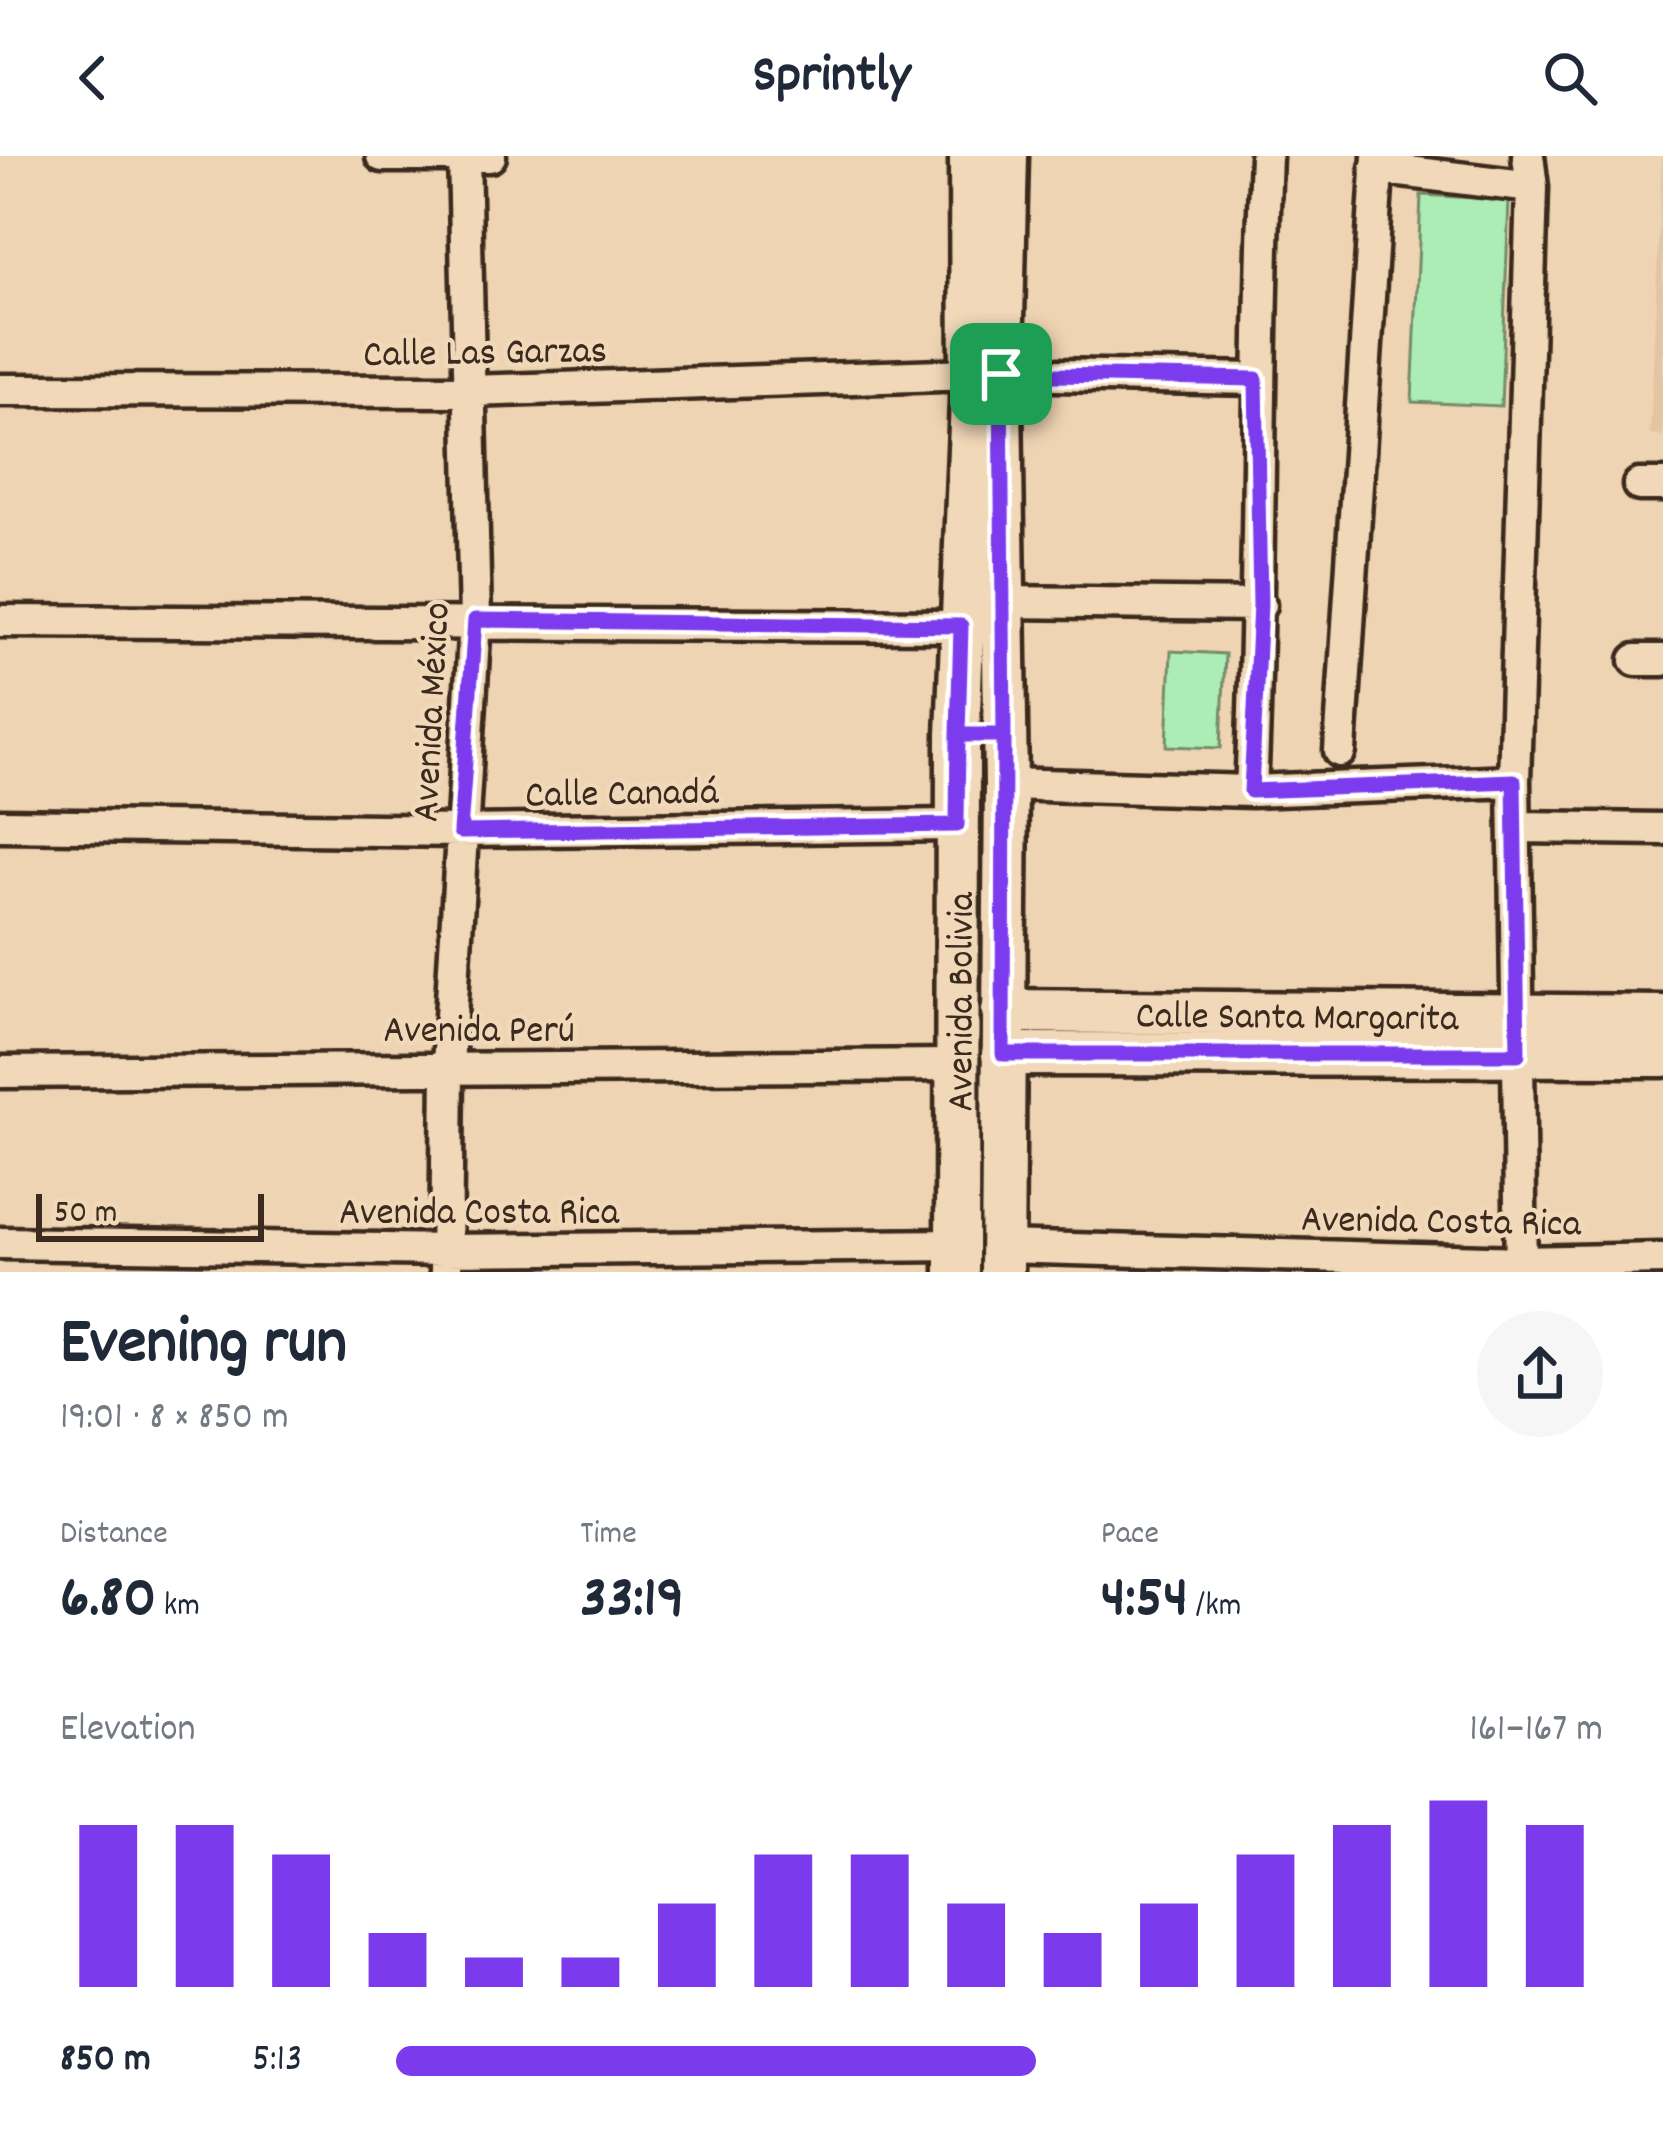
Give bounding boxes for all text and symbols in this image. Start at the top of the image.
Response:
text: Sprintly [752,40,911,117]
icon: back [60,45,126,111]
icon: search [1537,45,1603,111]
pin [950,323,1052,425]
street label: Calle Las Garzas [363,326,607,385]
icon: arrive [968,341,1034,407]
street label: Avenida México [401,601,468,823]
street label: Calle Canadá [525,767,720,826]
street label: Avenida Bolivia [936,892,992,1112]
street label: Calle Santa Margarita [1135,991,1459,1049]
street label: Avenida Perú [383,1006,575,1061]
scale bar [36,1188,264,1241]
street label: Avenida Costa Rica [339,1188,620,1243]
text: 50 m [54,1191,118,1238]
street label: Avenida Costa Rica [1300,1195,1582,1254]
text: Evening run [60,1300,347,1394]
button: share [1477,1311,1603,1437]
text: 19:01 · 8 × 850 m [60,1392,289,1447]
text: Distance [60,1512,168,1559]
text: Time [580,1512,637,1559]
text: Pace [1101,1512,1159,1559]
text: 6.80 [60,1559,156,1645]
text: 33:19 [580,1559,684,1645]
text: 4:54 [1101,1559,1188,1645]
text: km [156,1584,200,1631]
text: /km [1188,1584,1241,1631]
text: Elevation [60,1704,196,1759]
text: 161–167 m [1469,1704,1603,1759]
text: 850 m [60,2034,151,2089]
text: 5:13 [252,2034,302,2089]

